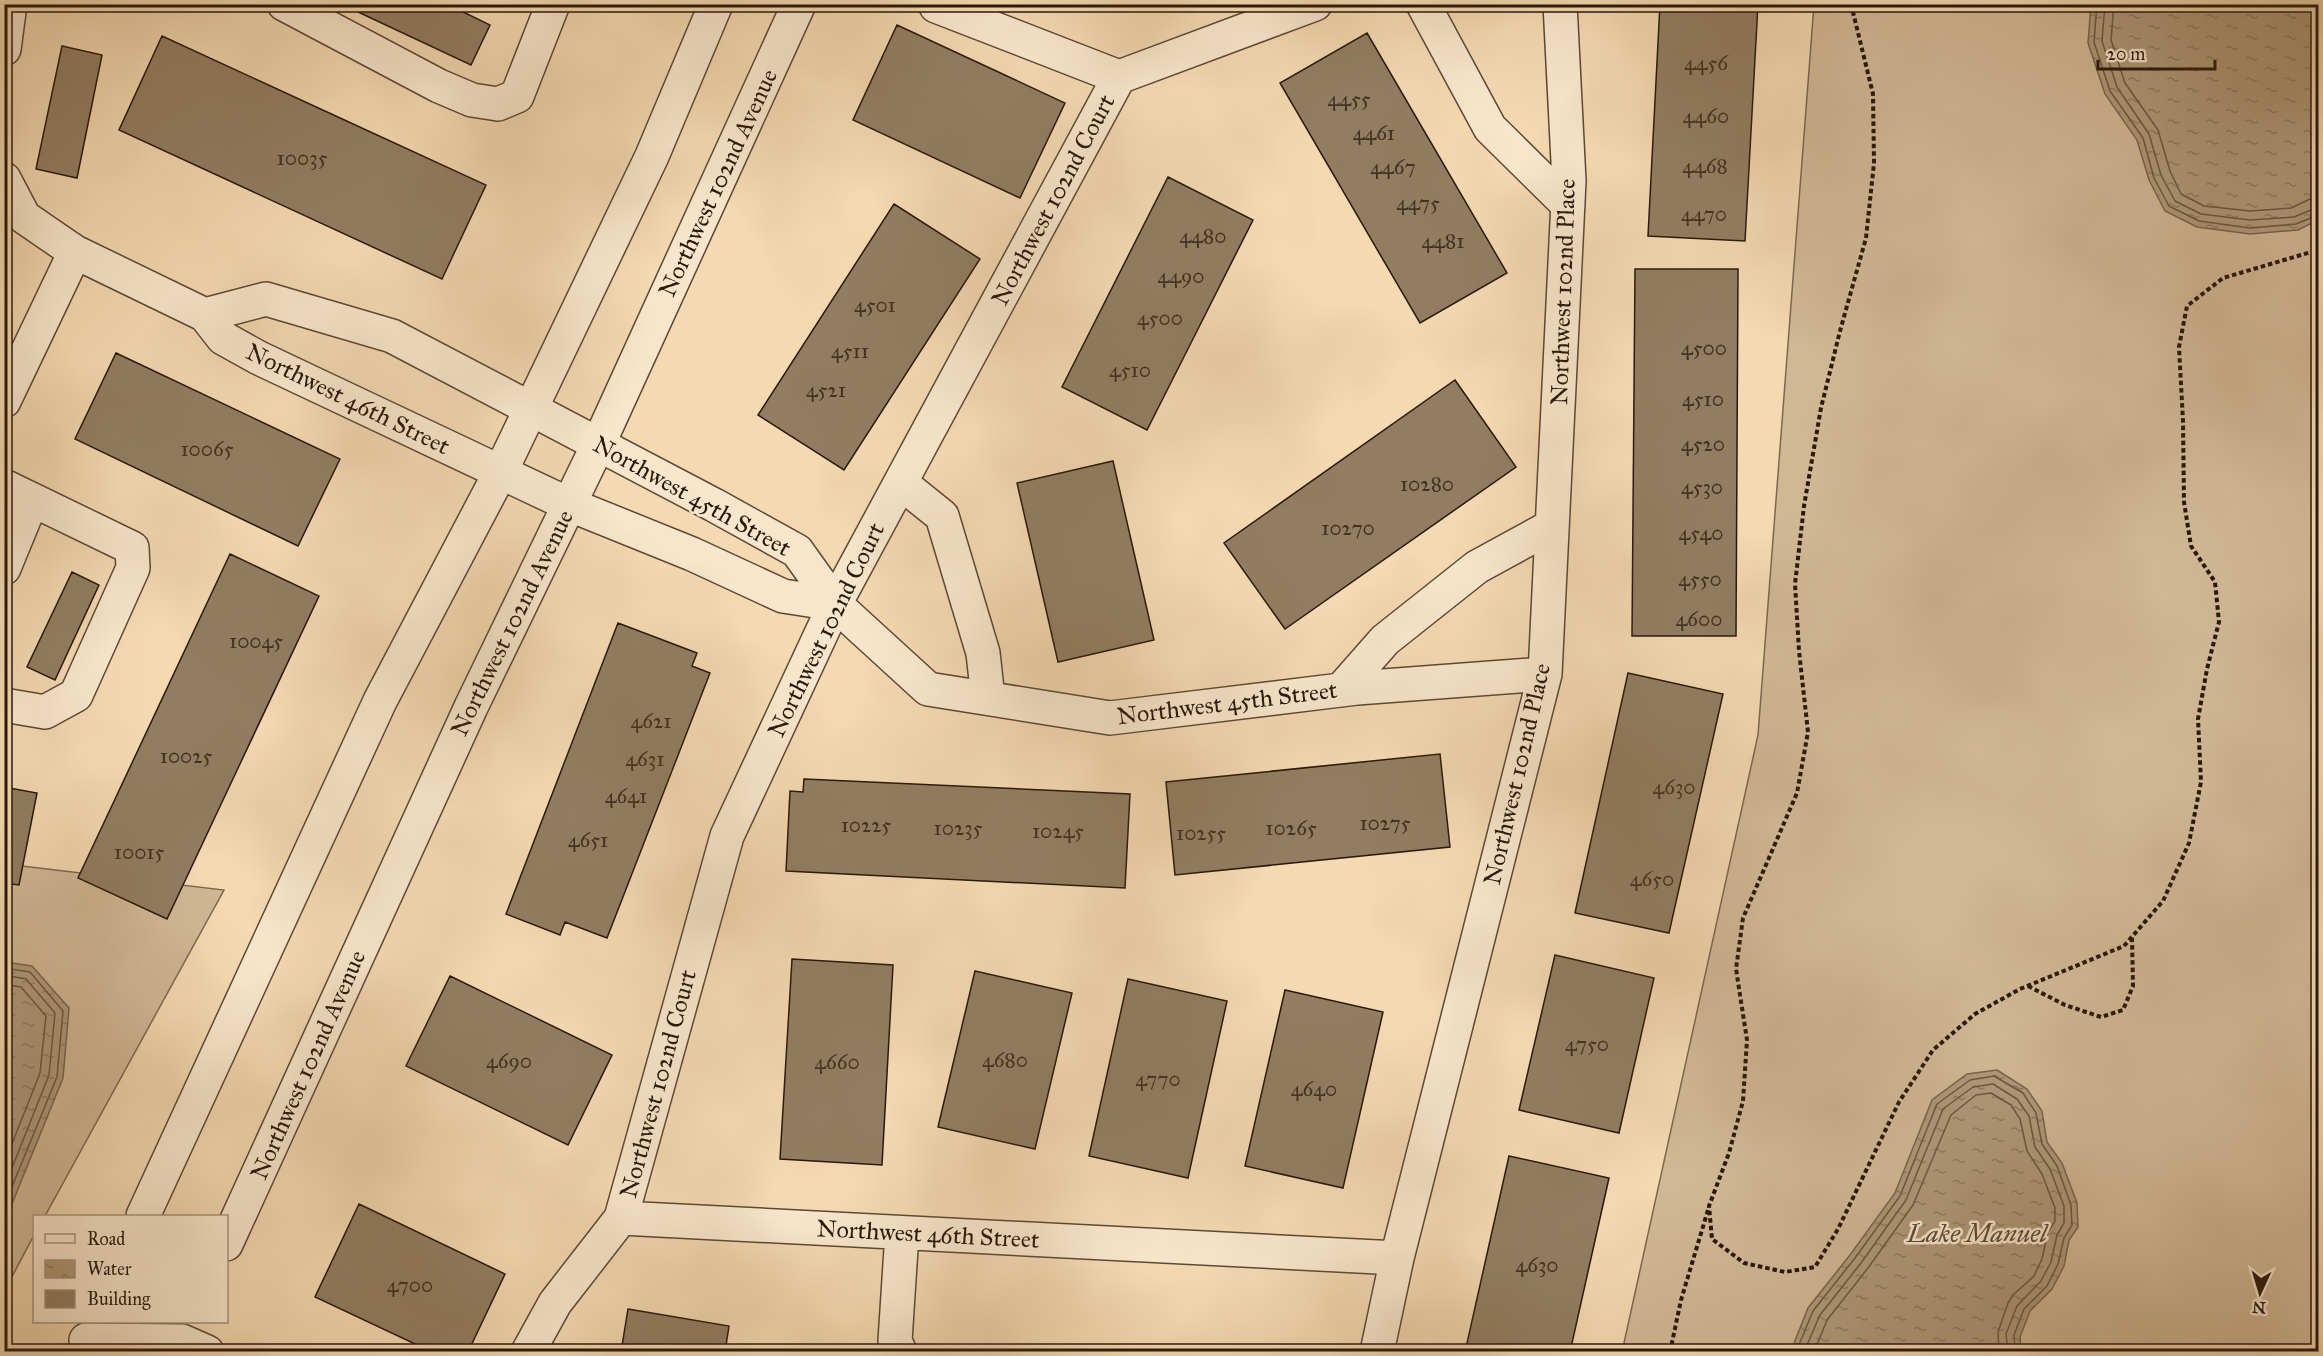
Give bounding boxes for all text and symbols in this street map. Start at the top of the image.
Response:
scale bar [2098,33,2215,71]
text: 20 m [2107,43,2145,65]
house number: 4456 [1684,50,1729,76]
street label: Northwest 102nd Avenue [652,64,784,302]
house number: 4455 [1328,86,1371,112]
street label: Northwest 102nd Court [985,89,1122,311]
house number: 4460 [1683,103,1729,129]
house number: 4461 [1353,120,1395,146]
house number: 10035 [277,145,328,171]
house number: 4468 [1682,153,1728,179]
house number: 4467 [1370,154,1416,180]
street label: Northwest 102nd Place [1544,178,1582,406]
house number: 4475 [1396,190,1440,216]
house number: 4470 [1681,201,1727,227]
house number: 4480 [1180,223,1226,249]
house number: 4481 [1422,228,1464,254]
house number: 4490 [1158,263,1204,289]
house number: 4501 [854,292,896,318]
house number: 4500 [1137,305,1183,331]
house number: 4500 [1681,335,1727,361]
street label: Northwest 46th Street [241,337,455,462]
house number: 4511 [831,338,869,364]
house number: 4510 [1109,357,1151,383]
house number: 4521 [806,377,846,403]
house number: 4510 [1682,386,1724,412]
street label: Northwest 45th Street [588,429,797,563]
house number: 4520 [1681,431,1725,457]
house number: 10065 [180,436,234,462]
house number: 10280 [1400,471,1454,497]
house number: 4530 [1681,474,1723,500]
street label: Northwest 102nd Avenue [444,505,580,741]
house number: 10270 [1321,515,1375,541]
street label: Northwest 102nd Court [761,517,891,742]
house number: 4540 [1679,520,1723,546]
house number: 4550 [1678,566,1722,592]
house number: 4600 [1676,606,1722,632]
house number: 10045 [229,628,283,654]
street label: Northwest 102nd Place [1477,660,1557,888]
street label: Northwest 45th Street [1115,675,1339,731]
house number: 4621 [630,708,672,734]
house number: 10025 [160,743,213,769]
house number: 4631 [625,746,665,772]
house number: 4630 [1652,774,1696,800]
house number: 4641 [605,783,647,809]
house number: 10275 [1359,810,1411,836]
house number: 10225 [841,812,892,838]
house number: 10235 [934,815,983,841]
house number: 10265 [1265,815,1317,841]
house number: 10245 [1032,818,1084,844]
house number: 10255 [1176,820,1226,846]
house number: 4651 [568,827,608,853]
house number: 10015 [114,839,164,865]
house number: 4650 [1630,866,1674,892]
street label: Northwest 102nd Avenue [244,946,372,1184]
street label: Northwest 102nd Court [613,966,703,1201]
house number: 4750 [1565,1031,1609,1057]
house number: 4680 [982,1047,1028,1073]
house number: 4690 [486,1048,532,1074]
house number: 4660 [814,1049,860,1075]
house number: 4770 [1135,1066,1181,1092]
house number: 4640 [1291,1076,1337,1102]
street label: Northwest 46th Street [816,1213,1041,1255]
legend [33,1215,228,1323]
water label: Lake Manuel [1906,1217,2049,1249]
text: Road [87,1228,125,1250]
house number: 4630 [1515,1252,1559,1278]
text: Water [87,1258,132,1280]
north arrow [2230,1263,2290,1323]
house number: 4700 [387,1272,433,1298]
text: Building [87,1288,151,1311]
text: N [2251,1297,2266,1317]

